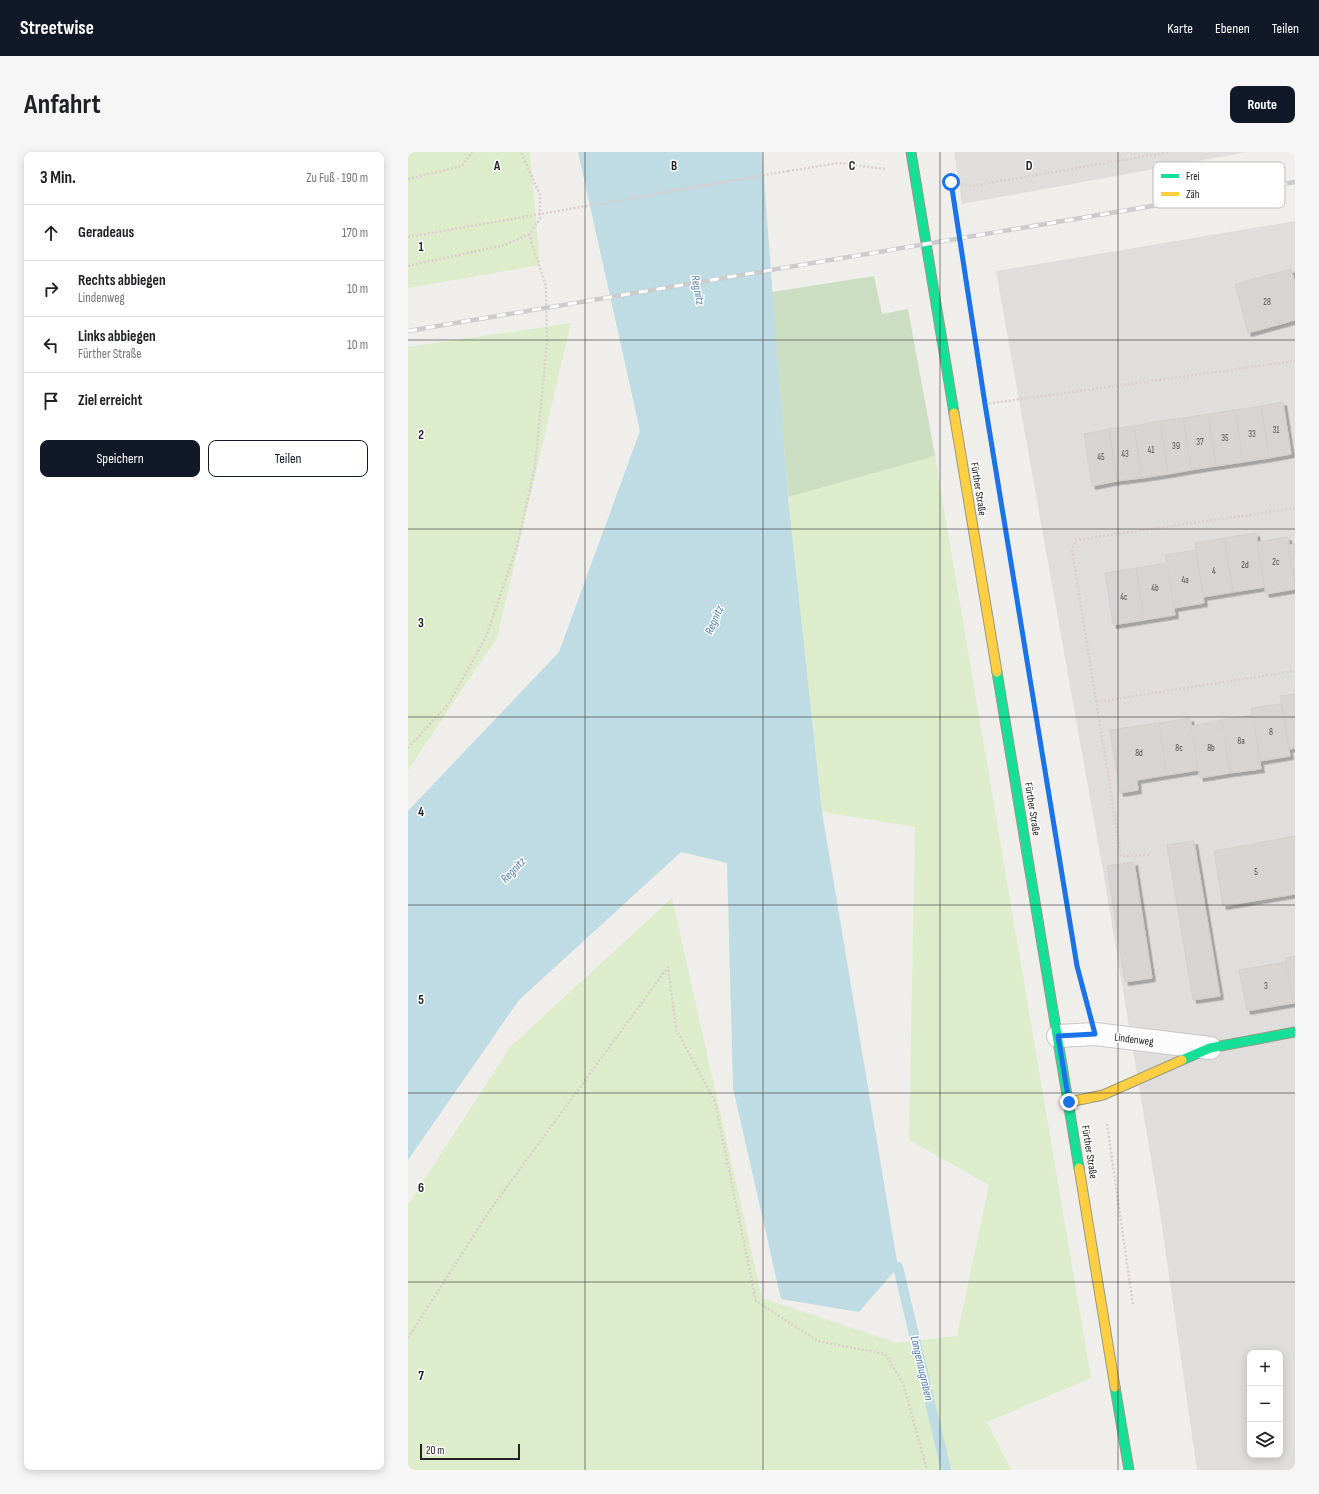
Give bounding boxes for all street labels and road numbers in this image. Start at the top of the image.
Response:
street label: Fürther Straße [968,462,989,517]
street label: Fürther Straße [1022,782,1043,837]
street label: Lindenweg [1114,1031,1155,1048]
street label: Fürther Straße [1079,1125,1100,1180]

